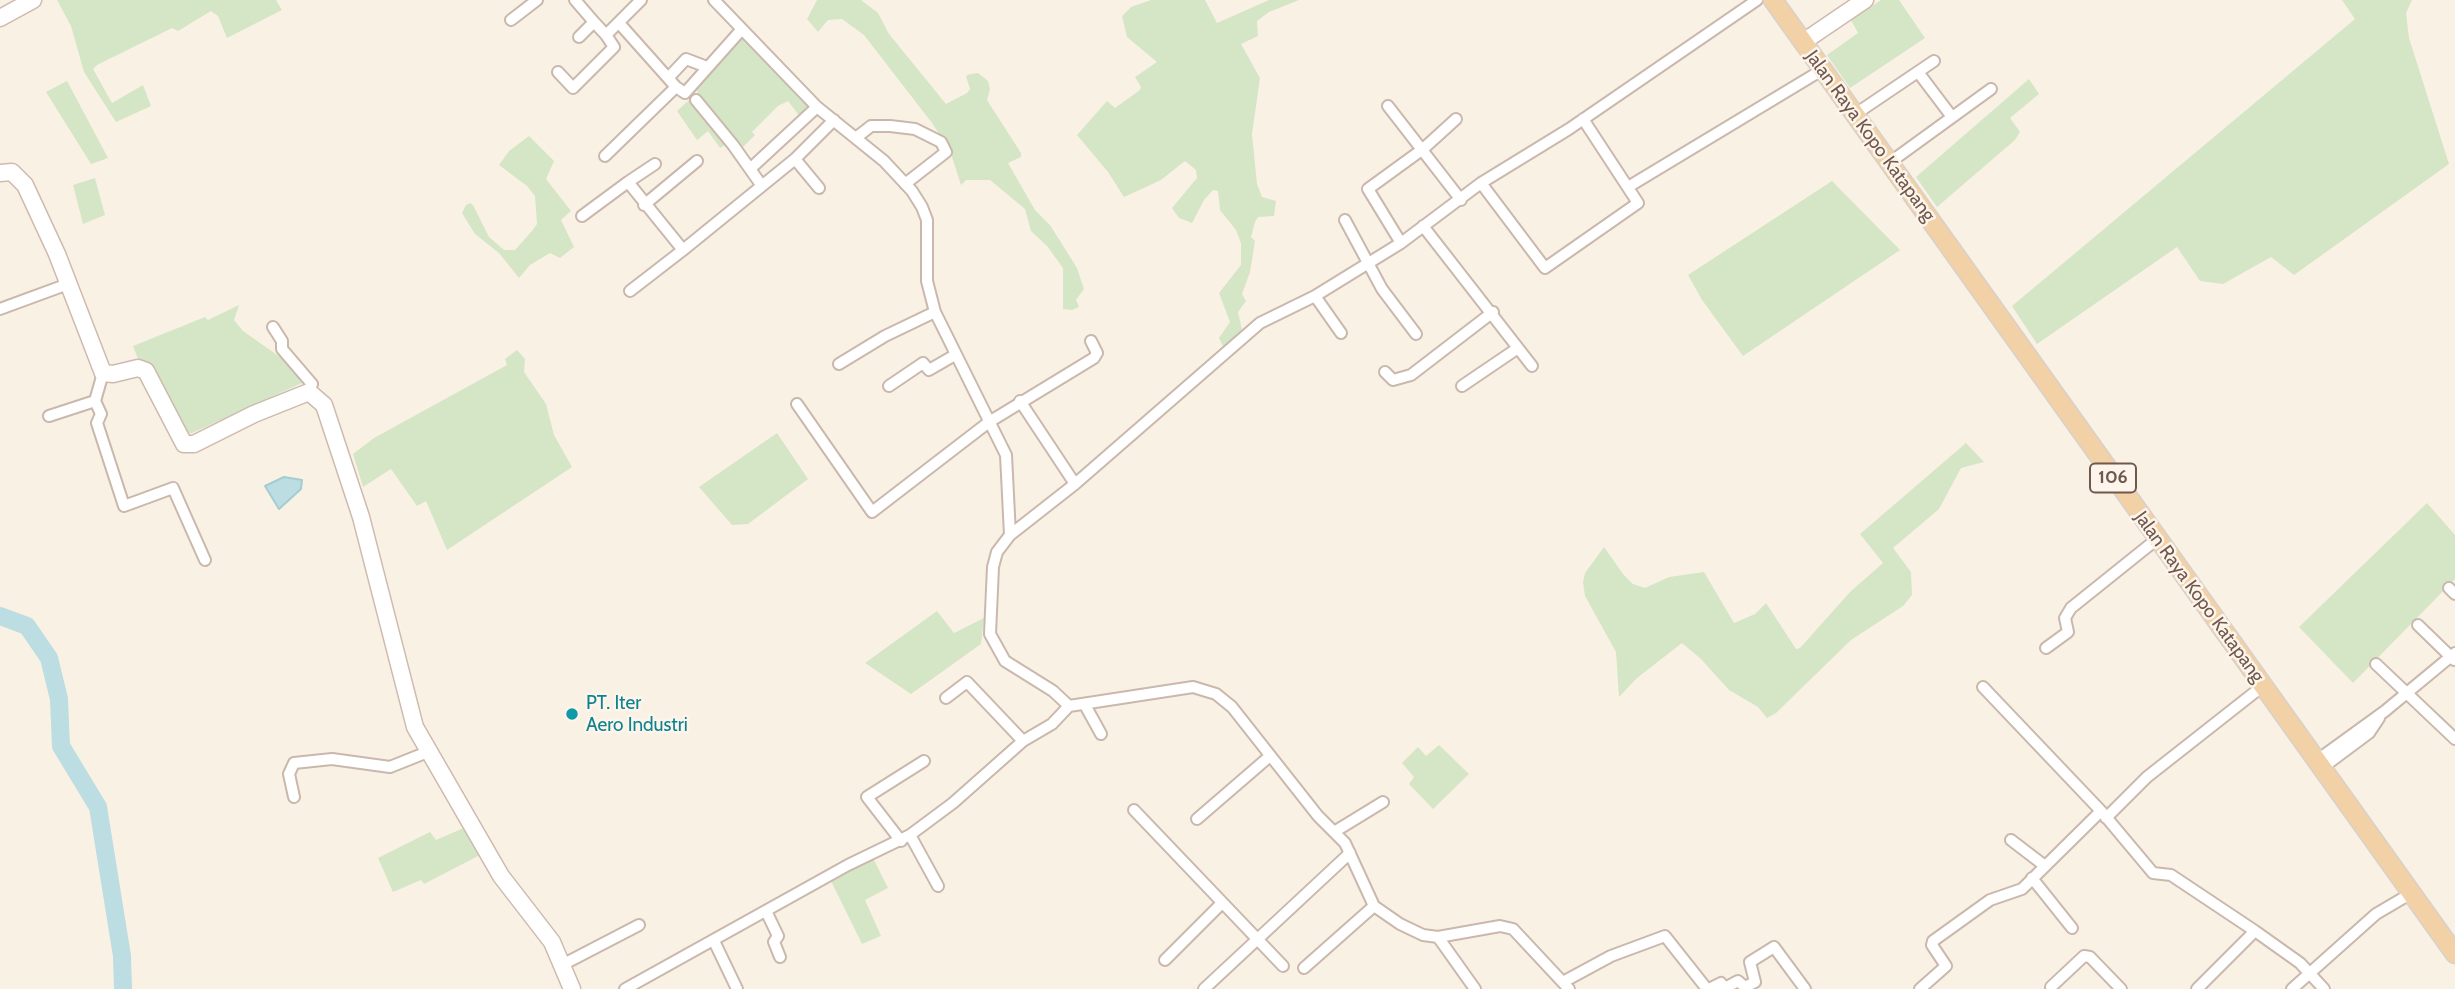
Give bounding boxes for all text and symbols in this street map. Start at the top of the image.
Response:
street label: Jalan Raya Kopo Katapang [1800,46,1940,226]
road number: 106 [2090,464,2136,492]
street label: Jalan Raya Kopo Katapang [2129,507,2269,687]
place label: PT. Iter Aero Industri [586,692,688,736]
marker: PT. Iter Aero Industri [564,706,580,722]

